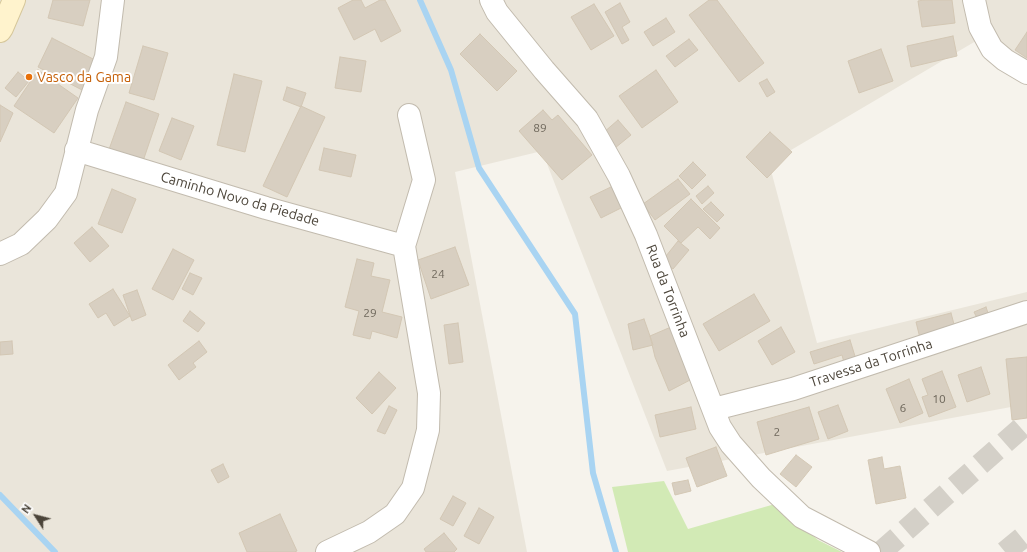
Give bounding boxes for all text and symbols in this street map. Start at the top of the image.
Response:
place label: Vasco da Gama [37,69,131,85]
marker: Vasco da Gama [24,72,34,82]
house number: 89 [533,121,547,135]
street label: Caminho Novo da Piedade [159,168,321,230]
street label: Rua da Torrinha [643,242,693,340]
house number: 24 [431,267,445,281]
house number: 29 [363,306,377,320]
street label: Travessa da Torrinha [808,335,934,391]
house number: 10 [932,392,946,406]
house number: 6 [900,401,906,415]
house number: 2 [774,425,780,439]
north arrow [16,496,56,536]
text: N [19,502,34,516]

